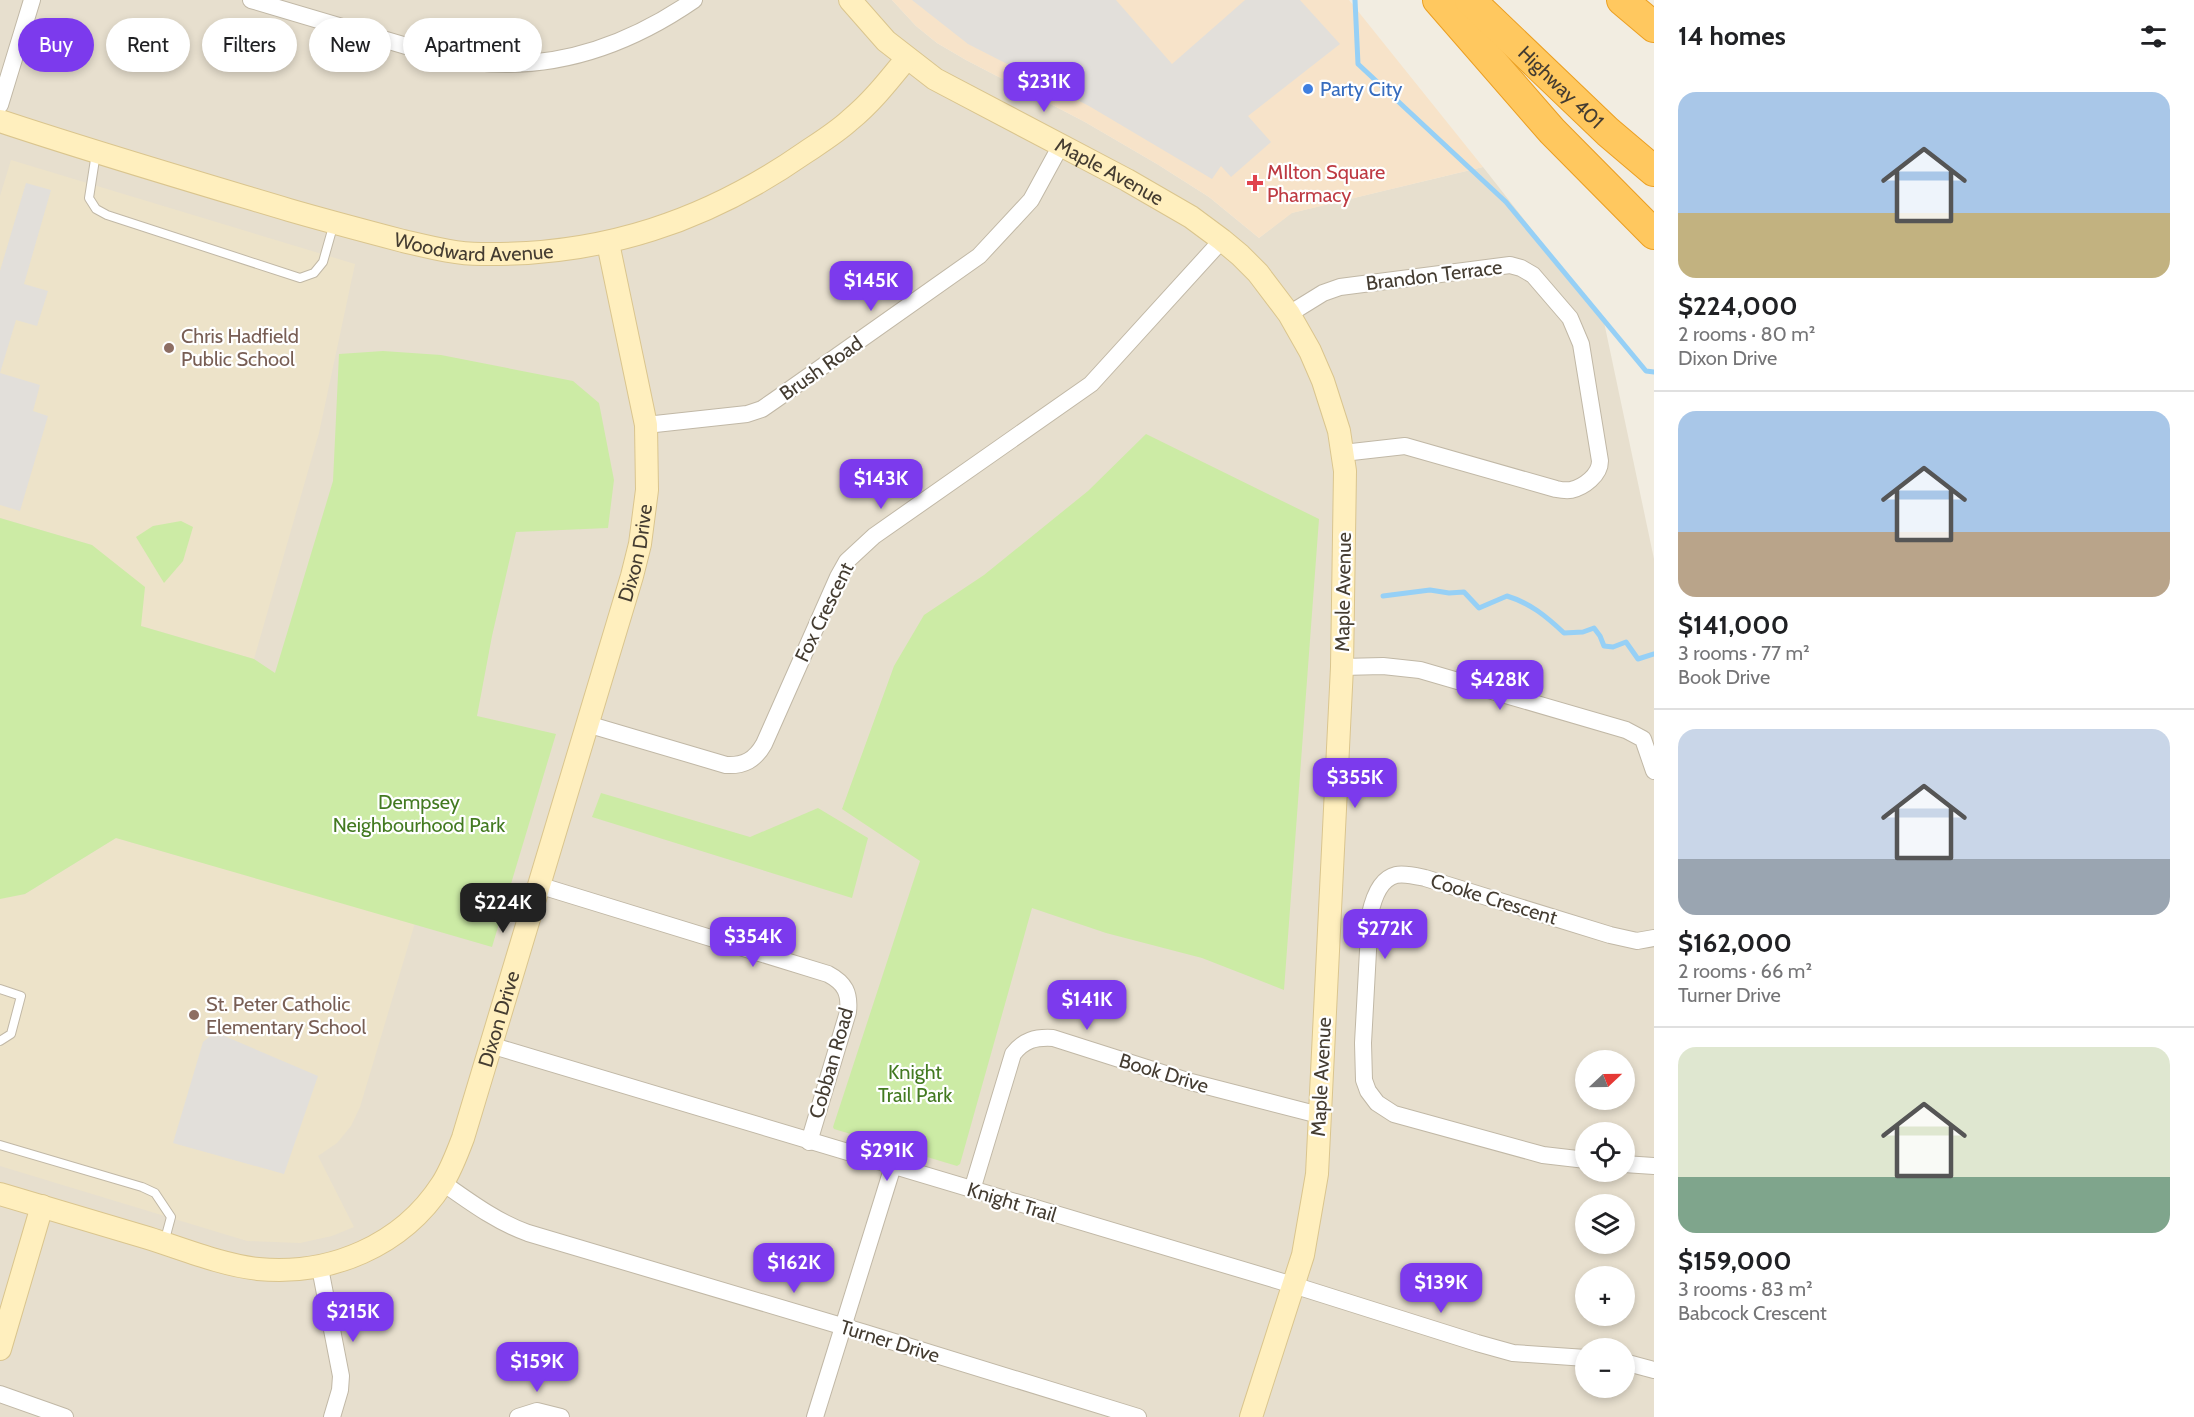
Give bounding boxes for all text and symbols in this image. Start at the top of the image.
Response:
chip: Buy [18,18,94,72]
chip: Rent [106,18,190,72]
chip: Filters [202,18,297,72]
chip: New [309,18,391,72]
chip: Apartment [403,18,542,72]
text: 14 homes [1678,20,1786,52]
icon: filters [2137,20,2170,53]
street label: Highway 401 [1513,41,1609,133]
pin: $231K [1002,62,1086,113]
text: $231K [1018,69,1070,93]
place label: Party City [1320,77,1402,101]
marker: Party City [1301,82,1315,96]
icon: home [1870,131,1978,239]
street label: Maple Avenue [1051,132,1168,211]
place label: MIlton Square Pharmacy [1267,160,1385,207]
marker: MIlton Square Pharmacy [1248,176,1262,190]
street label: Woodward Avenue [392,227,555,266]
street label: Brandon Terrace [1364,255,1504,295]
pin: $145K [829,261,913,312]
text: $145K [844,268,898,292]
text: $224,000 [1678,290,1798,322]
text: 2 rooms · 80 m² [1678,322,1815,346]
place label: Chris Hadfield Public School [181,324,299,371]
street label: Brush Road [775,331,867,405]
marker: Chris Hadfield Public School [162,341,176,355]
text: Dixon Drive [1678,346,1777,370]
icon: home [1870,450,1978,558]
pin: $143K [839,459,923,510]
text: $143K [854,466,908,490]
street label: Dixon Drive [613,503,657,605]
street label: Maple Avenue [1330,532,1356,652]
street label: Fox Crescent [790,558,859,666]
text: $141,000 [1678,609,1789,641]
text: 3 rooms · 77 m² [1678,641,1810,665]
pin: $428K [1458,660,1542,711]
text: Book Drive [1678,665,1770,689]
text: $428K [1470,667,1530,691]
pin: $355K [1313,758,1397,809]
text: $355K [1327,765,1383,789]
icon: home [1870,768,1978,876]
park label: Dempsey Neighbourhood Park [333,790,505,837]
street label: Cooke Crescent [1428,868,1560,930]
pin: $224K [461,883,545,934]
text: $224K [474,890,532,914]
pin: $272K [1343,909,1427,960]
text: $272K [1357,916,1413,940]
pin: $354K [711,917,795,968]
text: $354K [724,924,782,948]
text: $162,000 [1678,927,1792,959]
text: 2 rooms · 66 m² [1678,959,1812,983]
street label: Dixon Drive [473,968,525,1070]
pin: $141K [1045,980,1129,1031]
text: Turner Drive [1678,983,1781,1007]
text: $141K [1061,987,1113,1011]
place label: St. Peter Catholic Elementary School [206,992,367,1039]
street label: Cobban Road [804,1005,858,1121]
marker: St. Peter Catholic Elementary School [187,1008,201,1022]
street label: Maple Avenue [1306,1017,1336,1137]
street label: Book Drive [1116,1048,1212,1098]
north arrow [1575,1050,1635,1110]
map controls [1575,1050,1635,1398]
park label: Knight Trail Park [878,1060,952,1107]
icon: home [1870,1086,1978,1194]
button: locate [1575,1122,1635,1182]
pin: $291K [845,1131,929,1182]
text: $291K [860,1138,914,1162]
street label: Knight Trail [964,1177,1060,1227]
button: layers [1575,1194,1635,1254]
pin: $162K [752,1243,836,1294]
text: $159,000 [1678,1245,1792,1277]
text: $162K [767,1250,821,1274]
pin: $139K [1399,1263,1483,1314]
button: + [1575,1266,1635,1326]
text: $139K [1414,1270,1468,1294]
text: 3 rooms · 83 m² [1678,1277,1813,1301]
pin: $215K [311,1292,395,1343]
text: $215K [327,1299,379,1323]
text: Babcock Crescent [1678,1301,1827,1325]
street label: Turner Drive [837,1314,943,1368]
button: − [1575,1338,1635,1398]
pin: $159K [495,1342,579,1393]
text: $159K [510,1349,564,1373]

